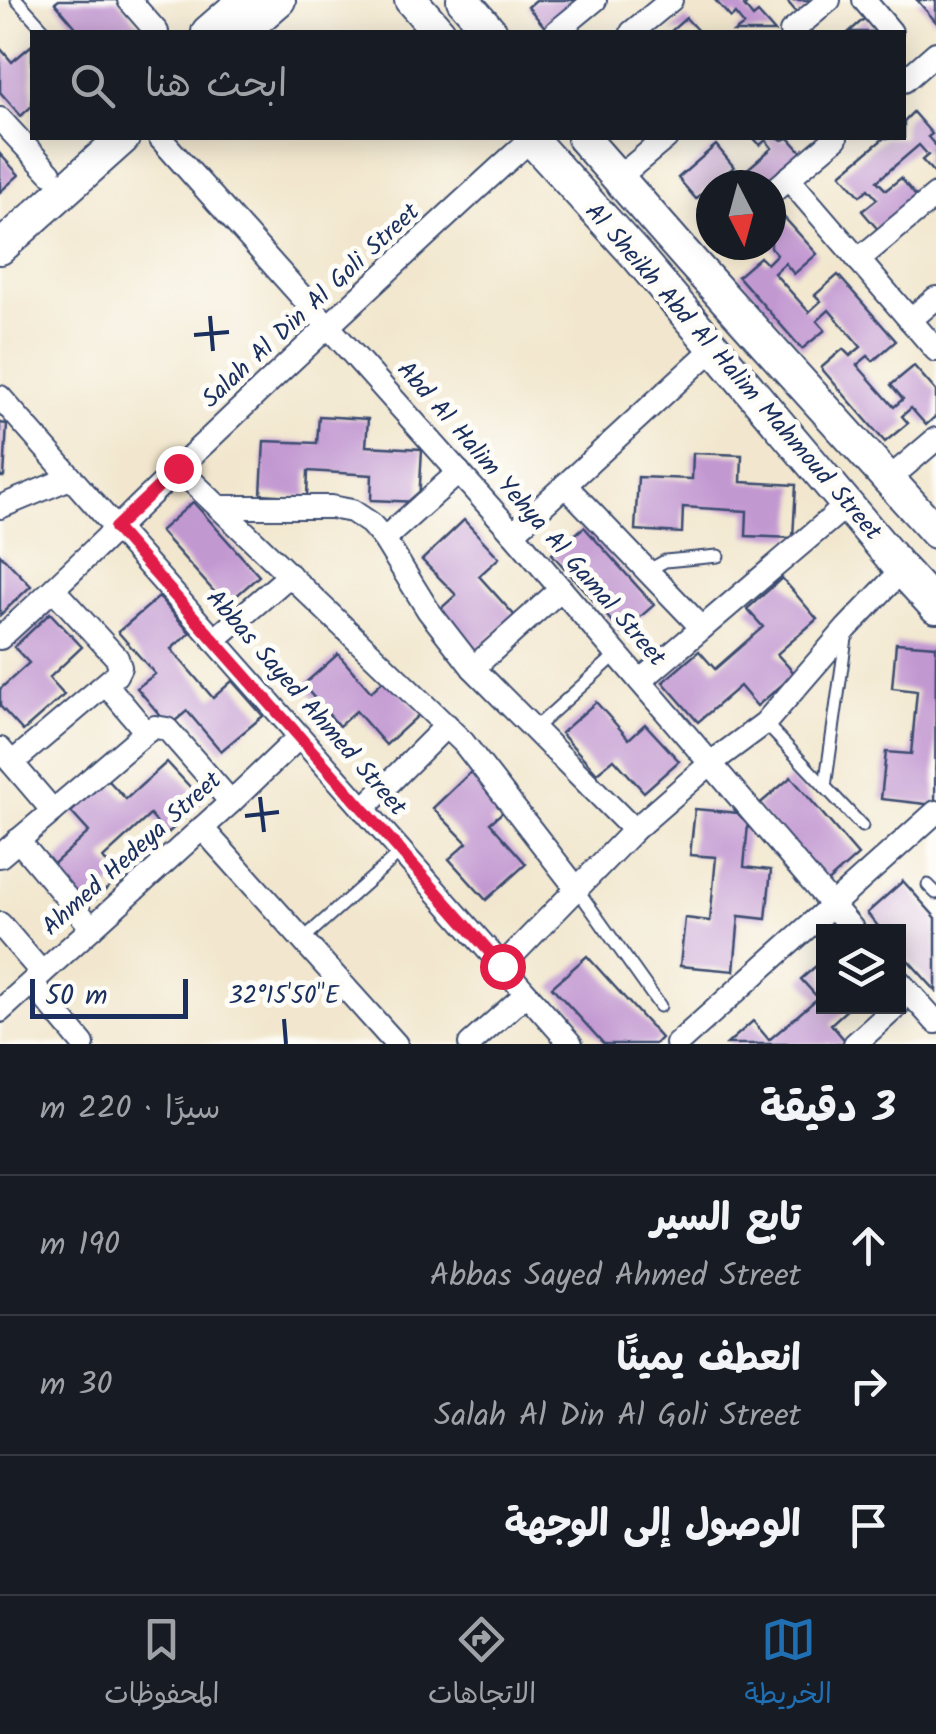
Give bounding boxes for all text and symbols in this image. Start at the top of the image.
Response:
search box [30,30,906,140]
text: ابحث هنا [145,56,287,116]
icon: search [65,58,120,113]
north arrow [696,170,786,260]
street label: Salah Al Din Al Goli Street [193,193,430,418]
street label: Al Sheikh Abd Al Halim Mahmoud Street [575,194,892,550]
street label: Abd Al Halim Yehya Al Gamal Street [386,352,676,676]
route end [156,446,202,492]
street label: Abbas Sayed Ahmed Street [196,580,416,826]
street label: Ahmed Hedeya Street [33,762,231,946]
map controls [816,924,906,1014]
button: layers [816,924,906,1014]
route start [480,944,526,990]
scale bar [30,974,188,1018]
text: 50 m [45,974,108,1019]
text: 32°15'50"E [228,976,341,1016]
text: 3 دقيقة [760,1076,896,1143]
text: سيرًا · 220 m [40,1084,220,1135]
text: تابع السير [651,1190,801,1250]
icon: ahead [841,1218,896,1273]
text: 190 m [40,1220,120,1271]
text: Abbas Sayed Ahmed Street [430,1251,801,1302]
text: انعطف يمينًا [617,1330,801,1390]
icon: right [841,1358,896,1413]
text: 30 m [40,1360,113,1411]
text: Salah Al Din Al Goli Street [434,1391,801,1442]
text: الوصول إلى الوجهة [505,1496,801,1556]
icon: arrive [841,1498,896,1553]
tab: المحفوظات [104,1612,220,1718]
tab: الاتجاهات [428,1612,536,1718]
tab: الخريطة [744,1612,832,1718]

